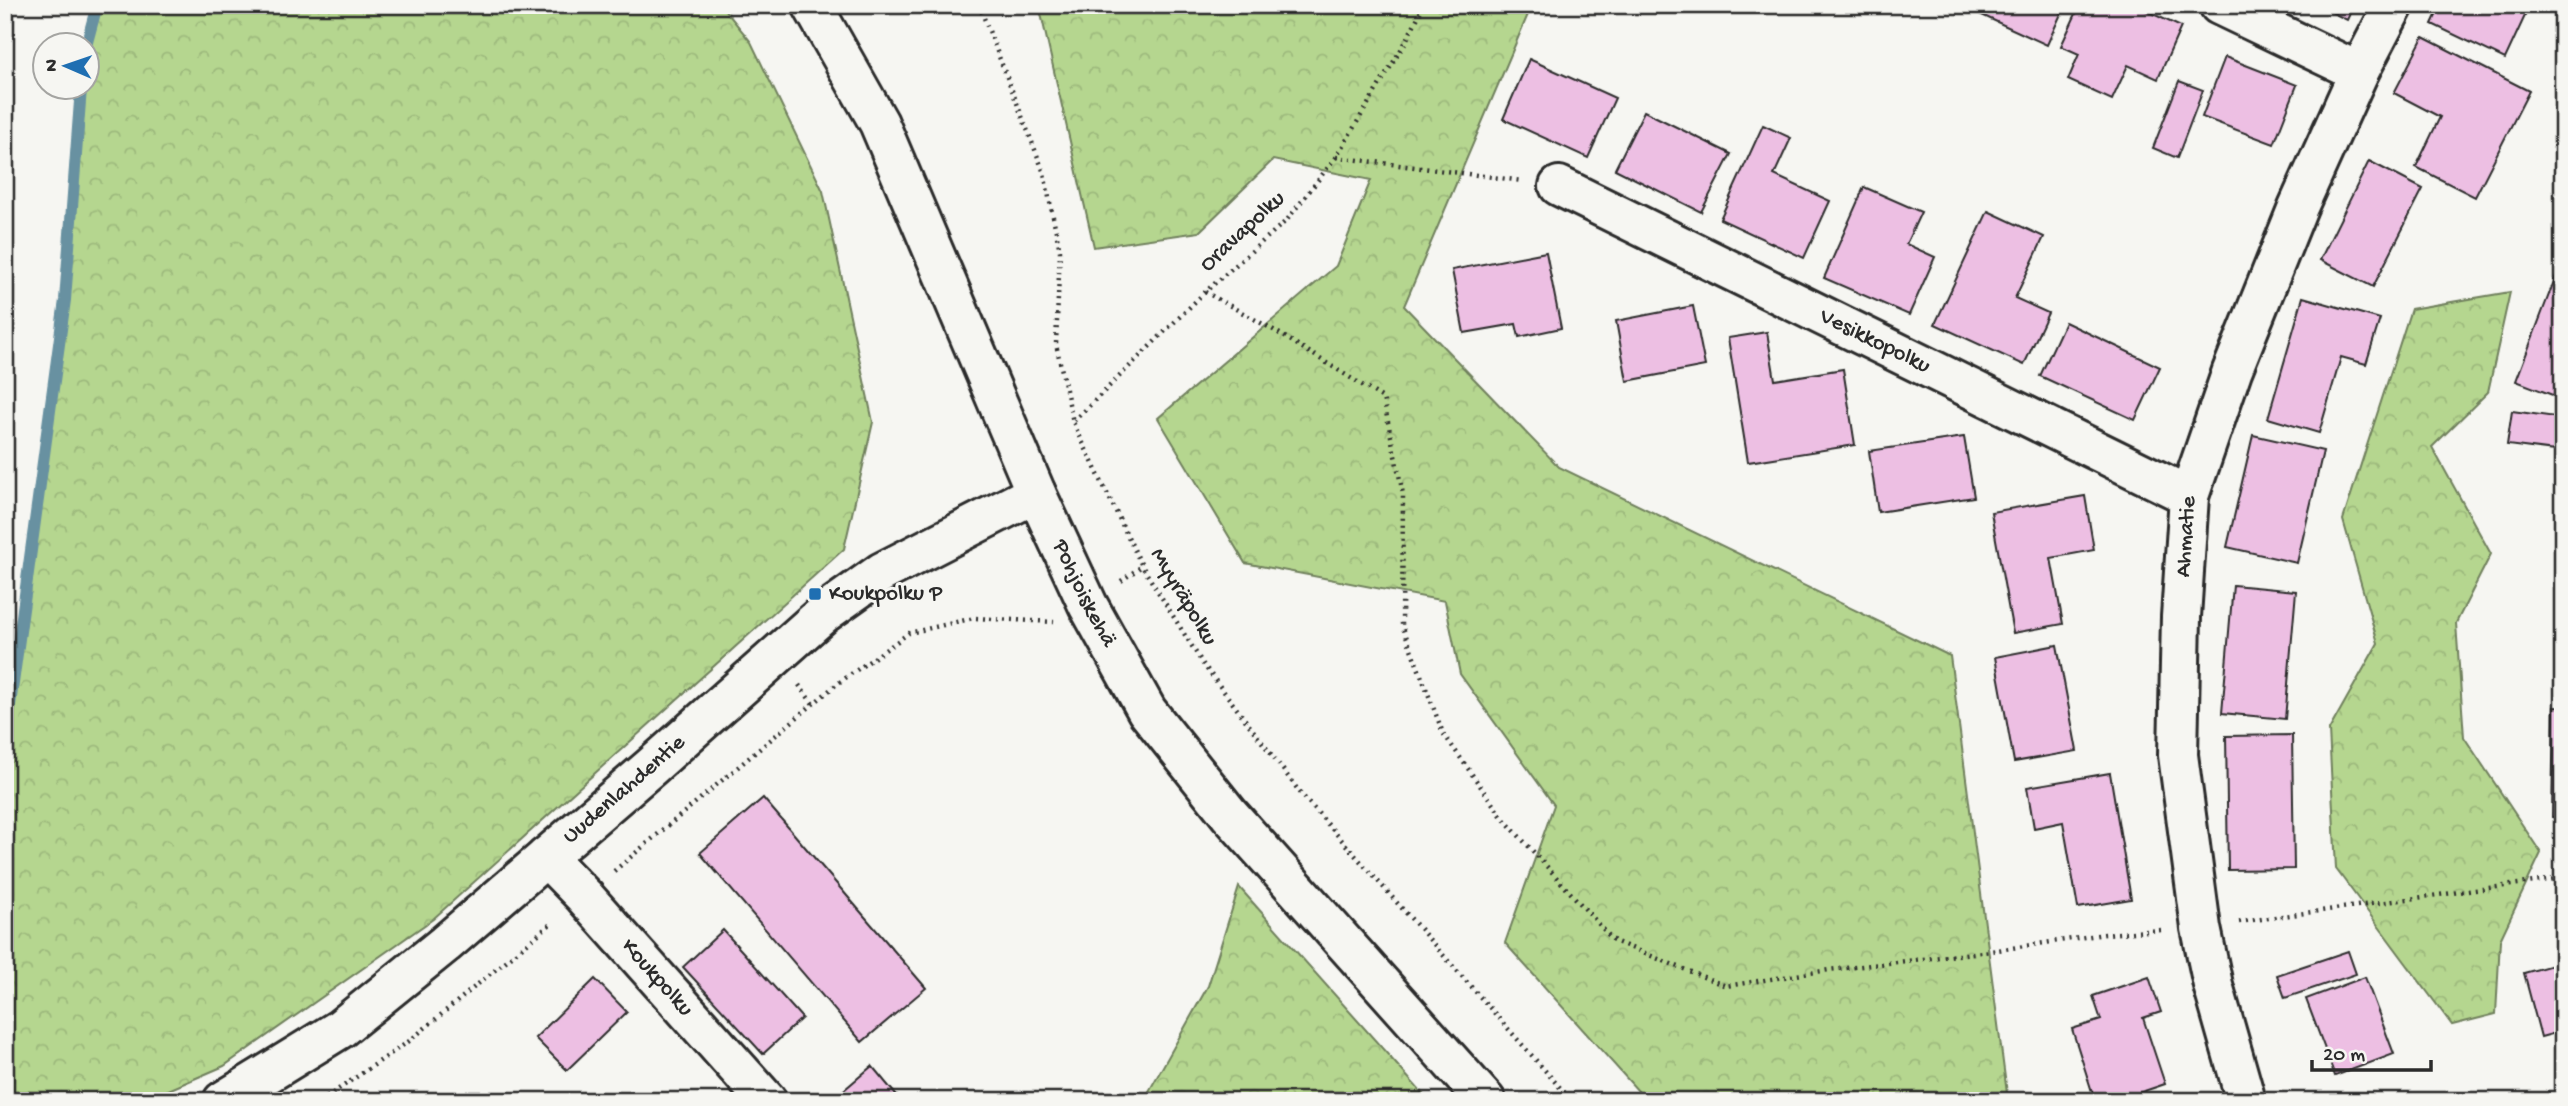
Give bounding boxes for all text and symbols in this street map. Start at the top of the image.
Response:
north arrow [32,32,102,102]
text: N [41,59,64,72]
street label: Oravapolku [1195,185,1291,278]
street label: Vesikkopolku [1814,302,1935,380]
street label: Ahmatie [2170,494,2203,578]
street label: Pohjoiskehä [1046,535,1123,653]
street label: Myyräpolku [1143,543,1223,651]
place label: Koukpolku P [829,581,942,608]
marker: Koukpolku P [807,586,823,602]
street label: Uudenlahdentie [558,729,692,850]
street label: Koukpolku [615,933,699,1022]
scale bar [2312,1029,2432,1073]
text: 20 m [2323,1044,2365,1069]

